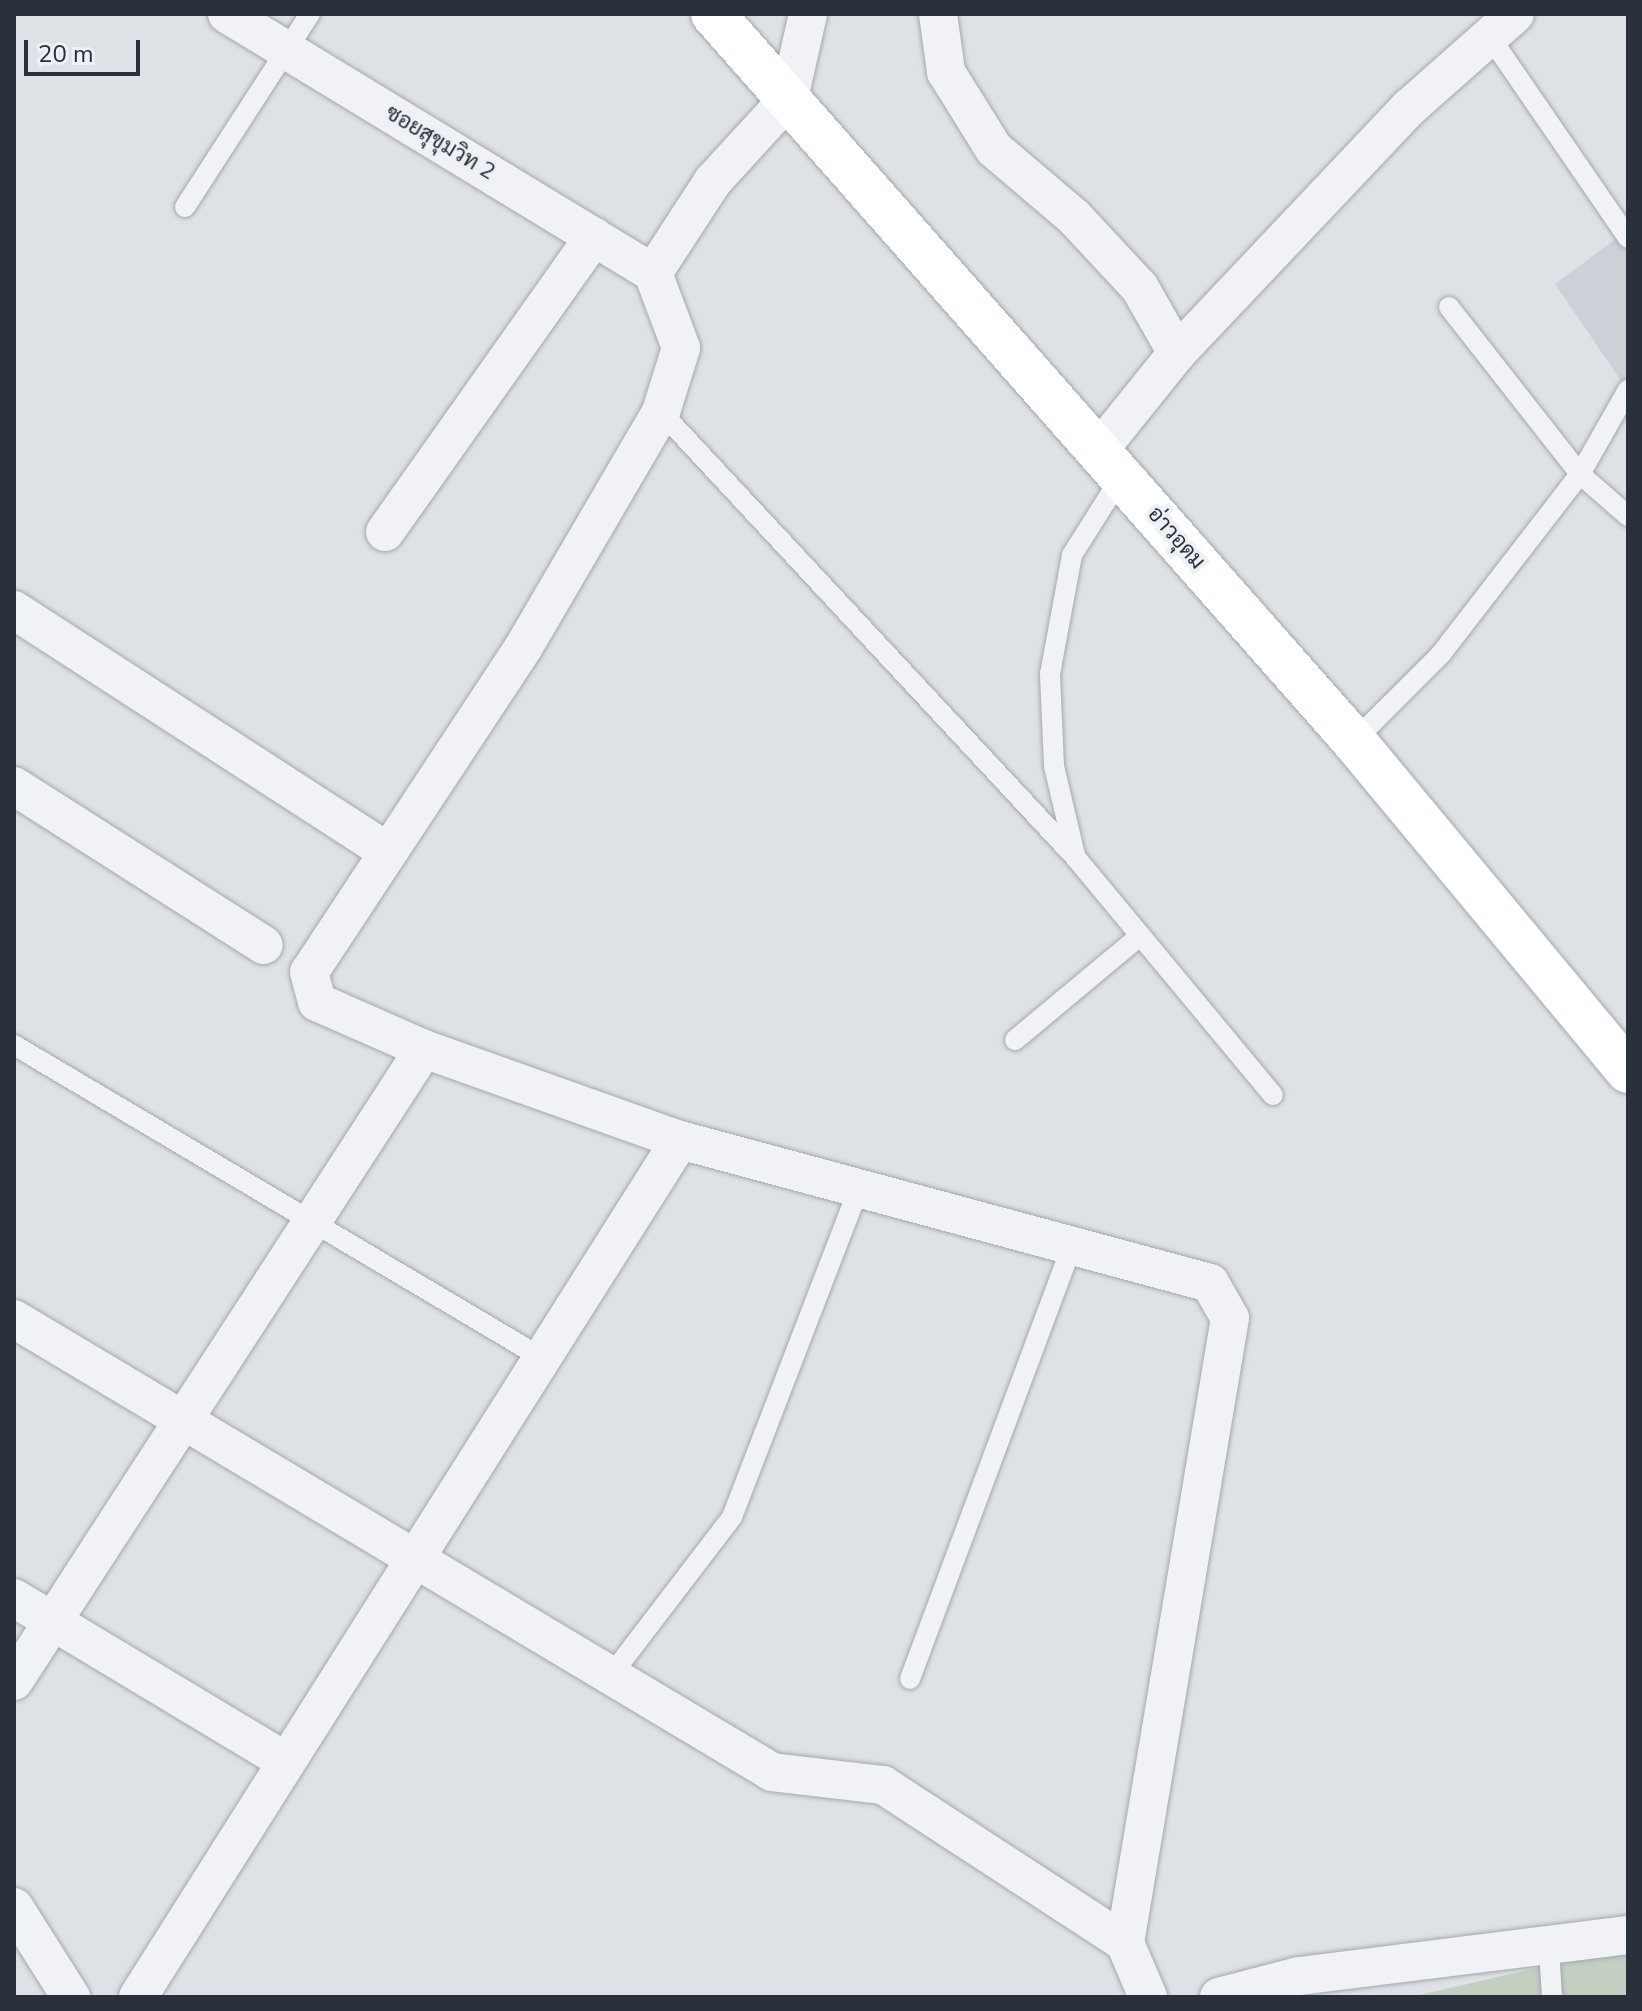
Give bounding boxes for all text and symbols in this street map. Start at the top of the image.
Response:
scale bar [28,24,144,74]
text: 20 m [38,38,94,70]
street label: ซอยสุขุมวิท 2 [381,100,499,186]
street label: อ่าวอุดม [1142,501,1210,575]

